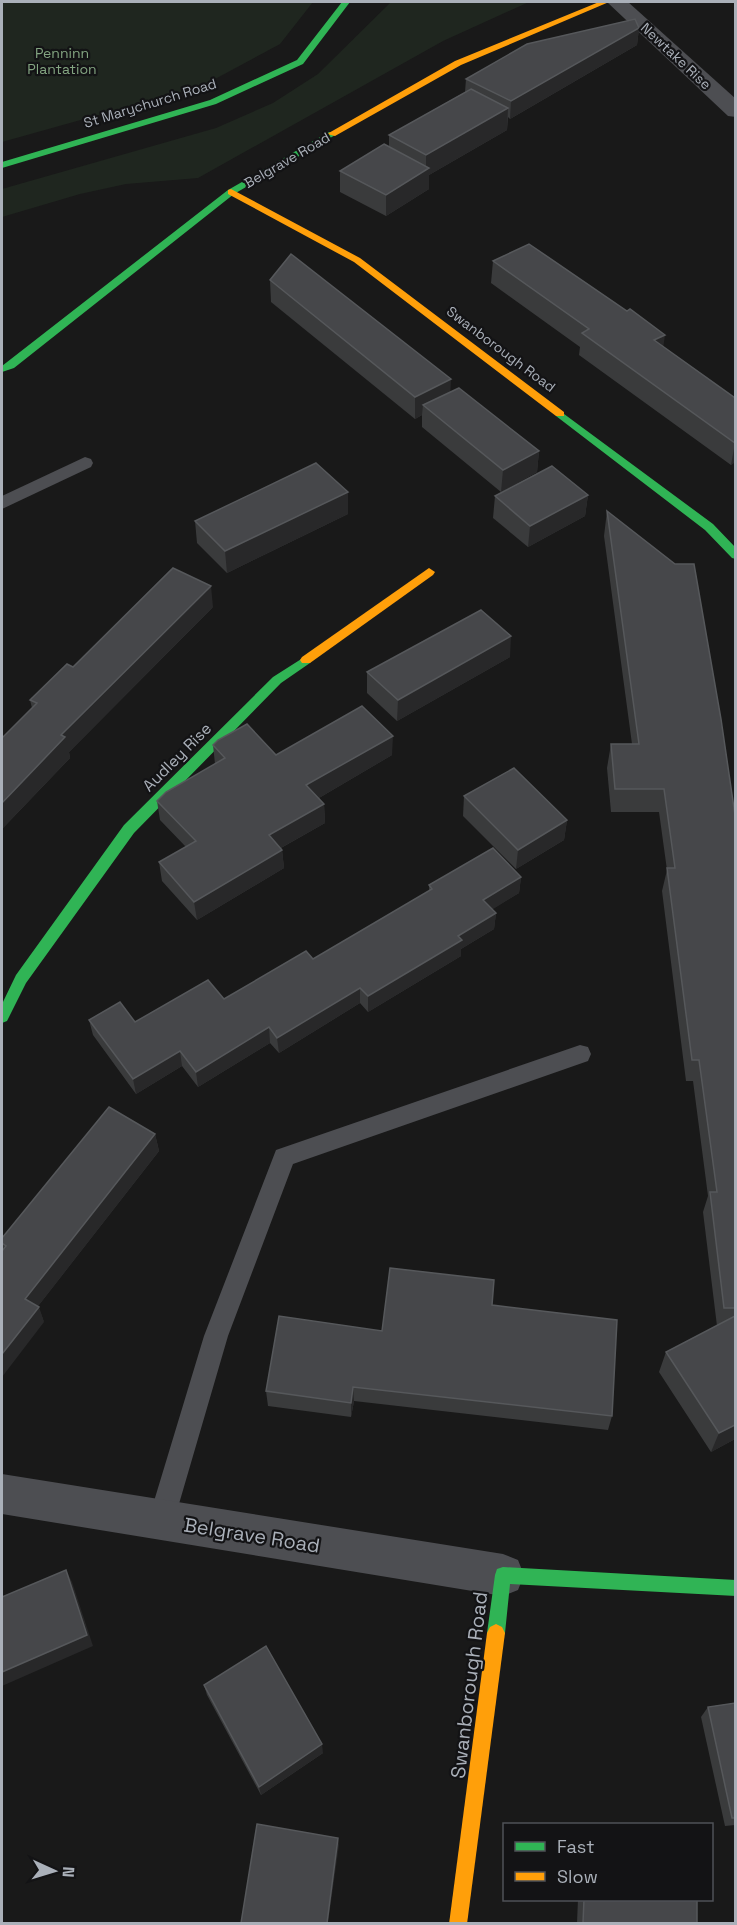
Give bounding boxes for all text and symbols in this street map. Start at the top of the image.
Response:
street label: Newtake Rise [637,19,715,93]
park label: Penninn Plantation [27,44,97,78]
street label: St Marychurch Road [81,74,219,132]
street label: Belgrave Road [241,128,333,192]
street label: Swanborough Road [443,302,559,396]
street label: Audley Rise [138,718,216,796]
street label: Belgrave Road [182,1511,322,1559]
street label: Swanborough Road [445,1590,493,1780]
legend [503,1823,713,1901]
text: Fast [557,1835,594,1858]
north arrow [24,1841,84,1901]
text: Slow [557,1865,598,1888]
text: N [58,1866,79,1878]

